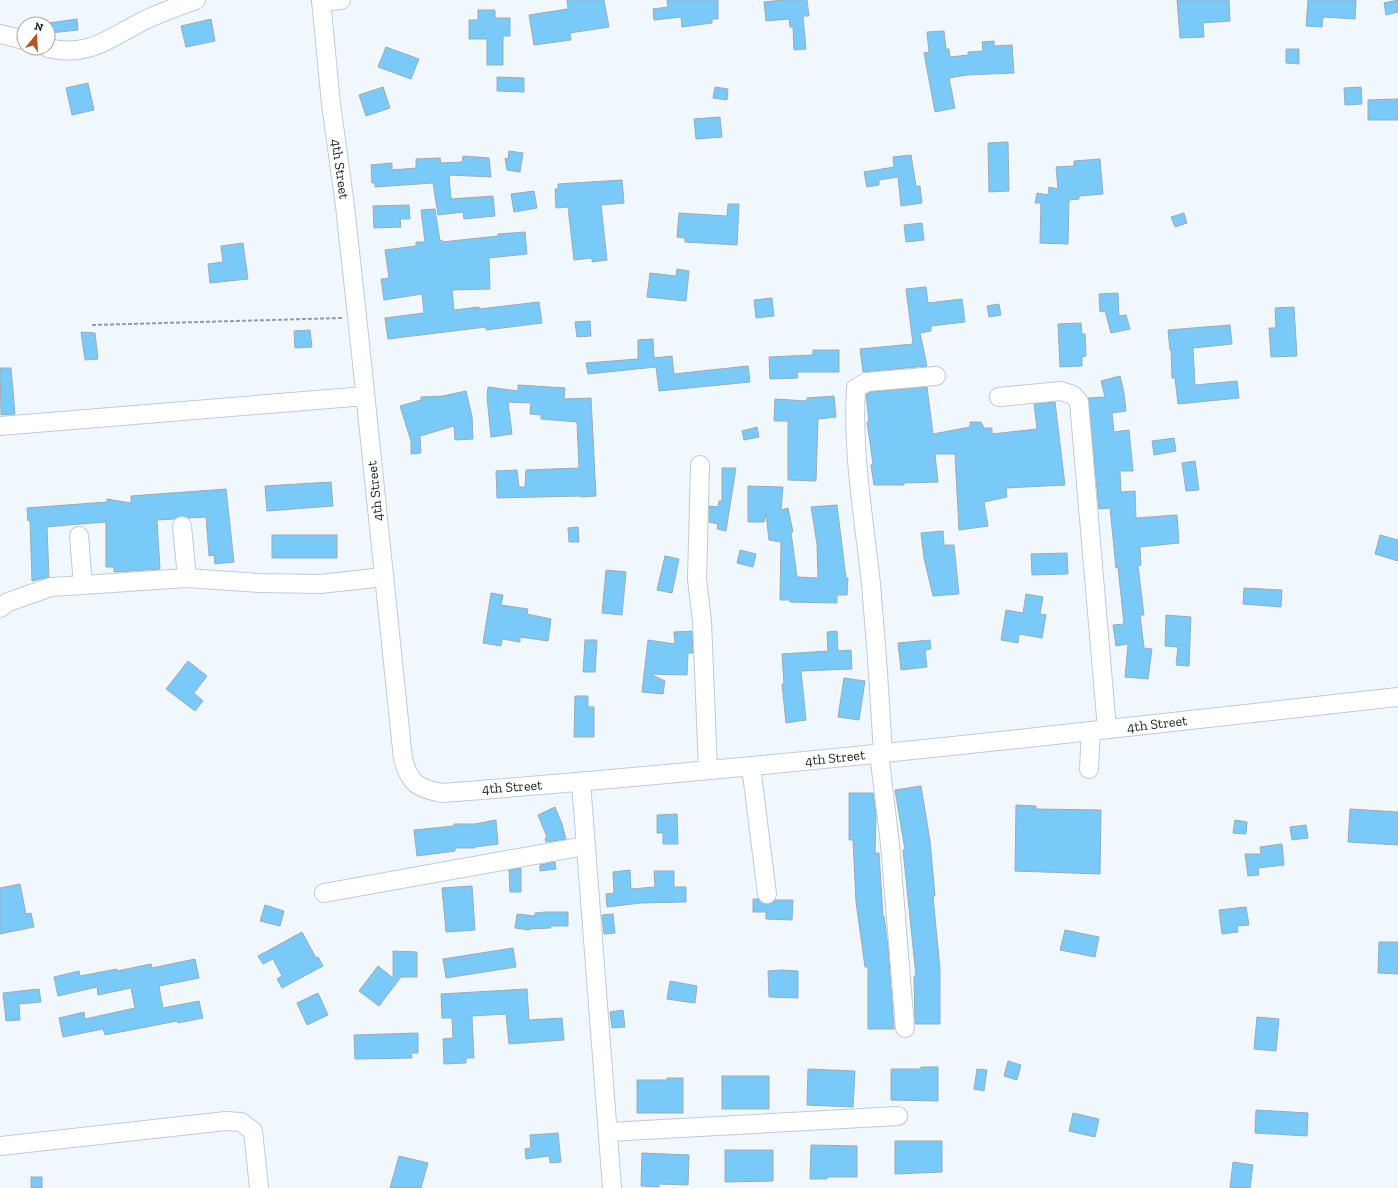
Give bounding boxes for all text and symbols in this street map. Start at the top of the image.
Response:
north arrow [16,16,56,56]
text: N [33,19,46,35]
street label: 4th Street [327,138,353,201]
street label: 4th Street [363,459,387,522]
street label: 4th Street [1126,712,1189,736]
street label: 4th Street [804,746,867,770]
street label: 4th Street [481,776,544,798]

